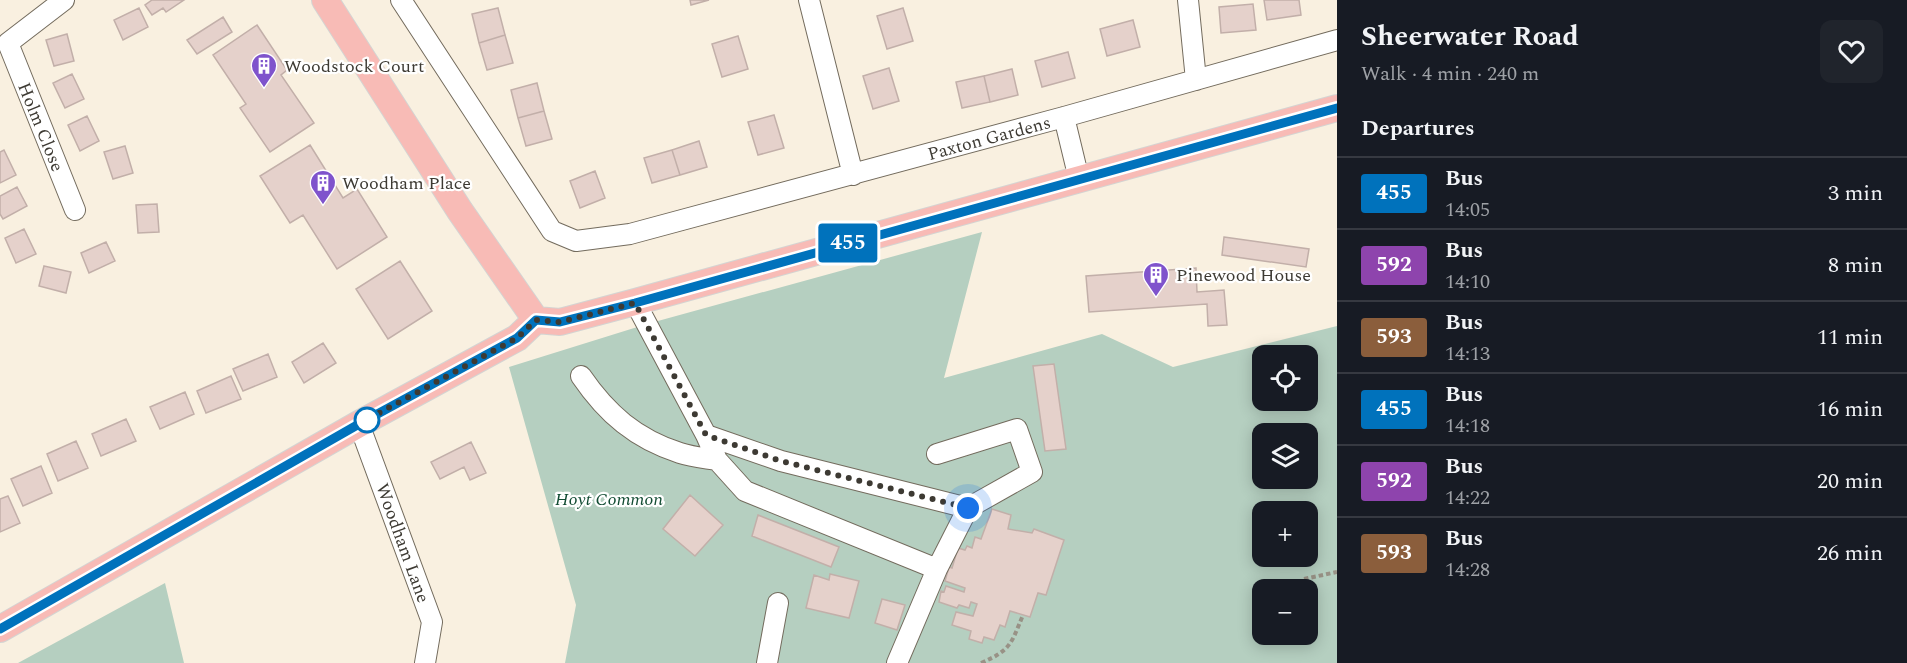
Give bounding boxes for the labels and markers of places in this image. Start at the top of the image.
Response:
building icon: Woodstock Court [249,51,279,89]
place label: Woodstock Court [284,53,424,80]
building icon: Woodham Place [308,168,338,206]
place label: Woodham Place [342,170,471,197]
building icon: Pinewood House [1141,260,1171,298]
place label: Pinewood House [1176,262,1311,289]
unlabelled marker [354,407,380,433]

